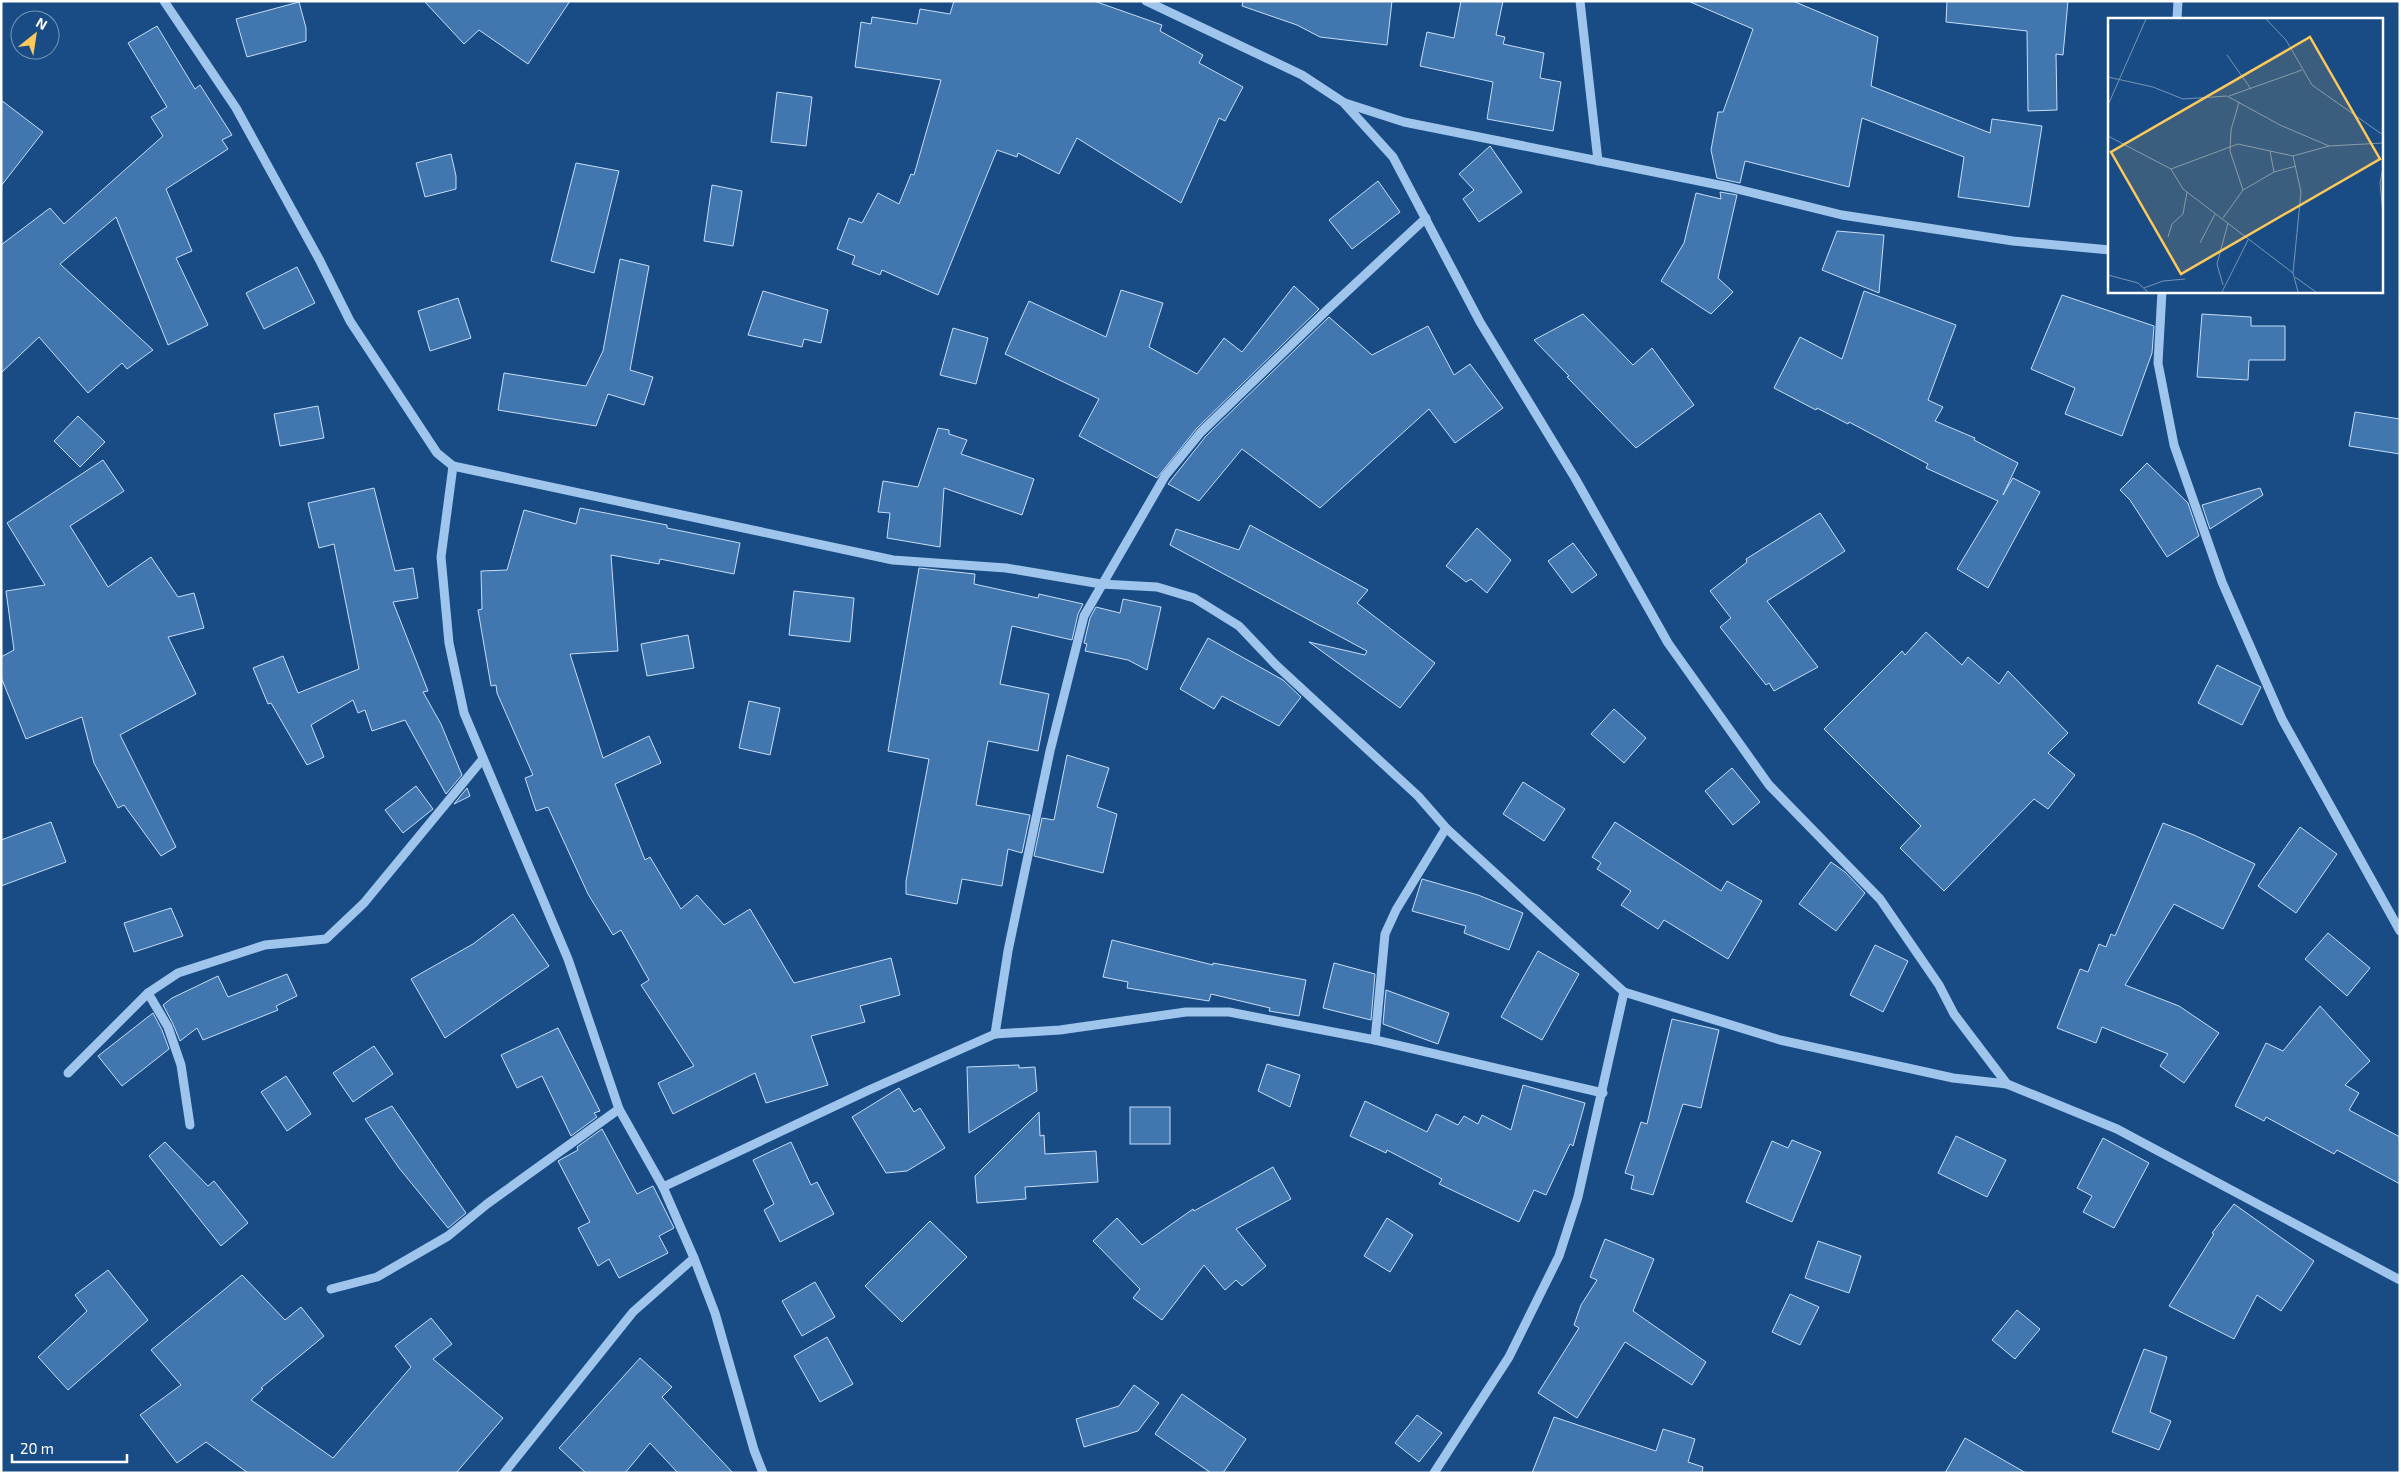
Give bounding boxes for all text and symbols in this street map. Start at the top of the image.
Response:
north arrow [10,10,60,60]
text: N [33,13,50,33]
inset map [2108,18,2384,292]
scale bar [12,1432,128,1464]
text: 20 m [20,1439,54,1457]

